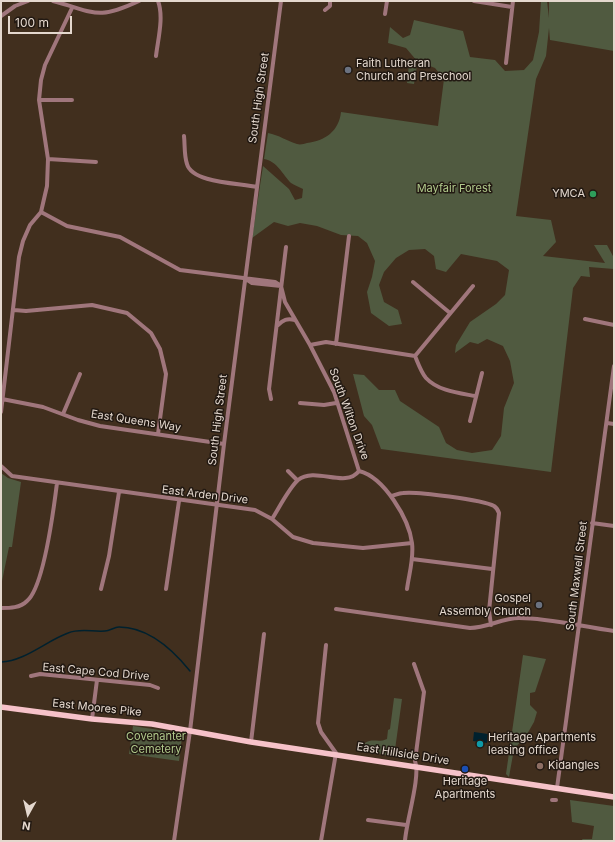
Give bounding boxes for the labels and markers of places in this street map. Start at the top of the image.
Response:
place label: Faith Lutheran Church and Preschool [356,57,471,83]
marker: Faith Lutheran Church and Preschool [343,65,353,75]
place label: YMCA [552,187,585,201]
marker: YMCA [588,189,598,199]
place label: Gospel Assembly Church [439,592,531,618]
marker: Gospel Assembly Church [534,600,544,610]
place label: Heritage Apartments leasing office [488,731,596,757]
marker: Heritage Apartments leasing office [475,739,485,749]
place label: Kidangles [548,759,599,773]
marker: Kidangles [535,761,545,771]
marker: Heritage Apartments [460,764,470,774]
place label: Heritage Apartments [435,775,495,801]

